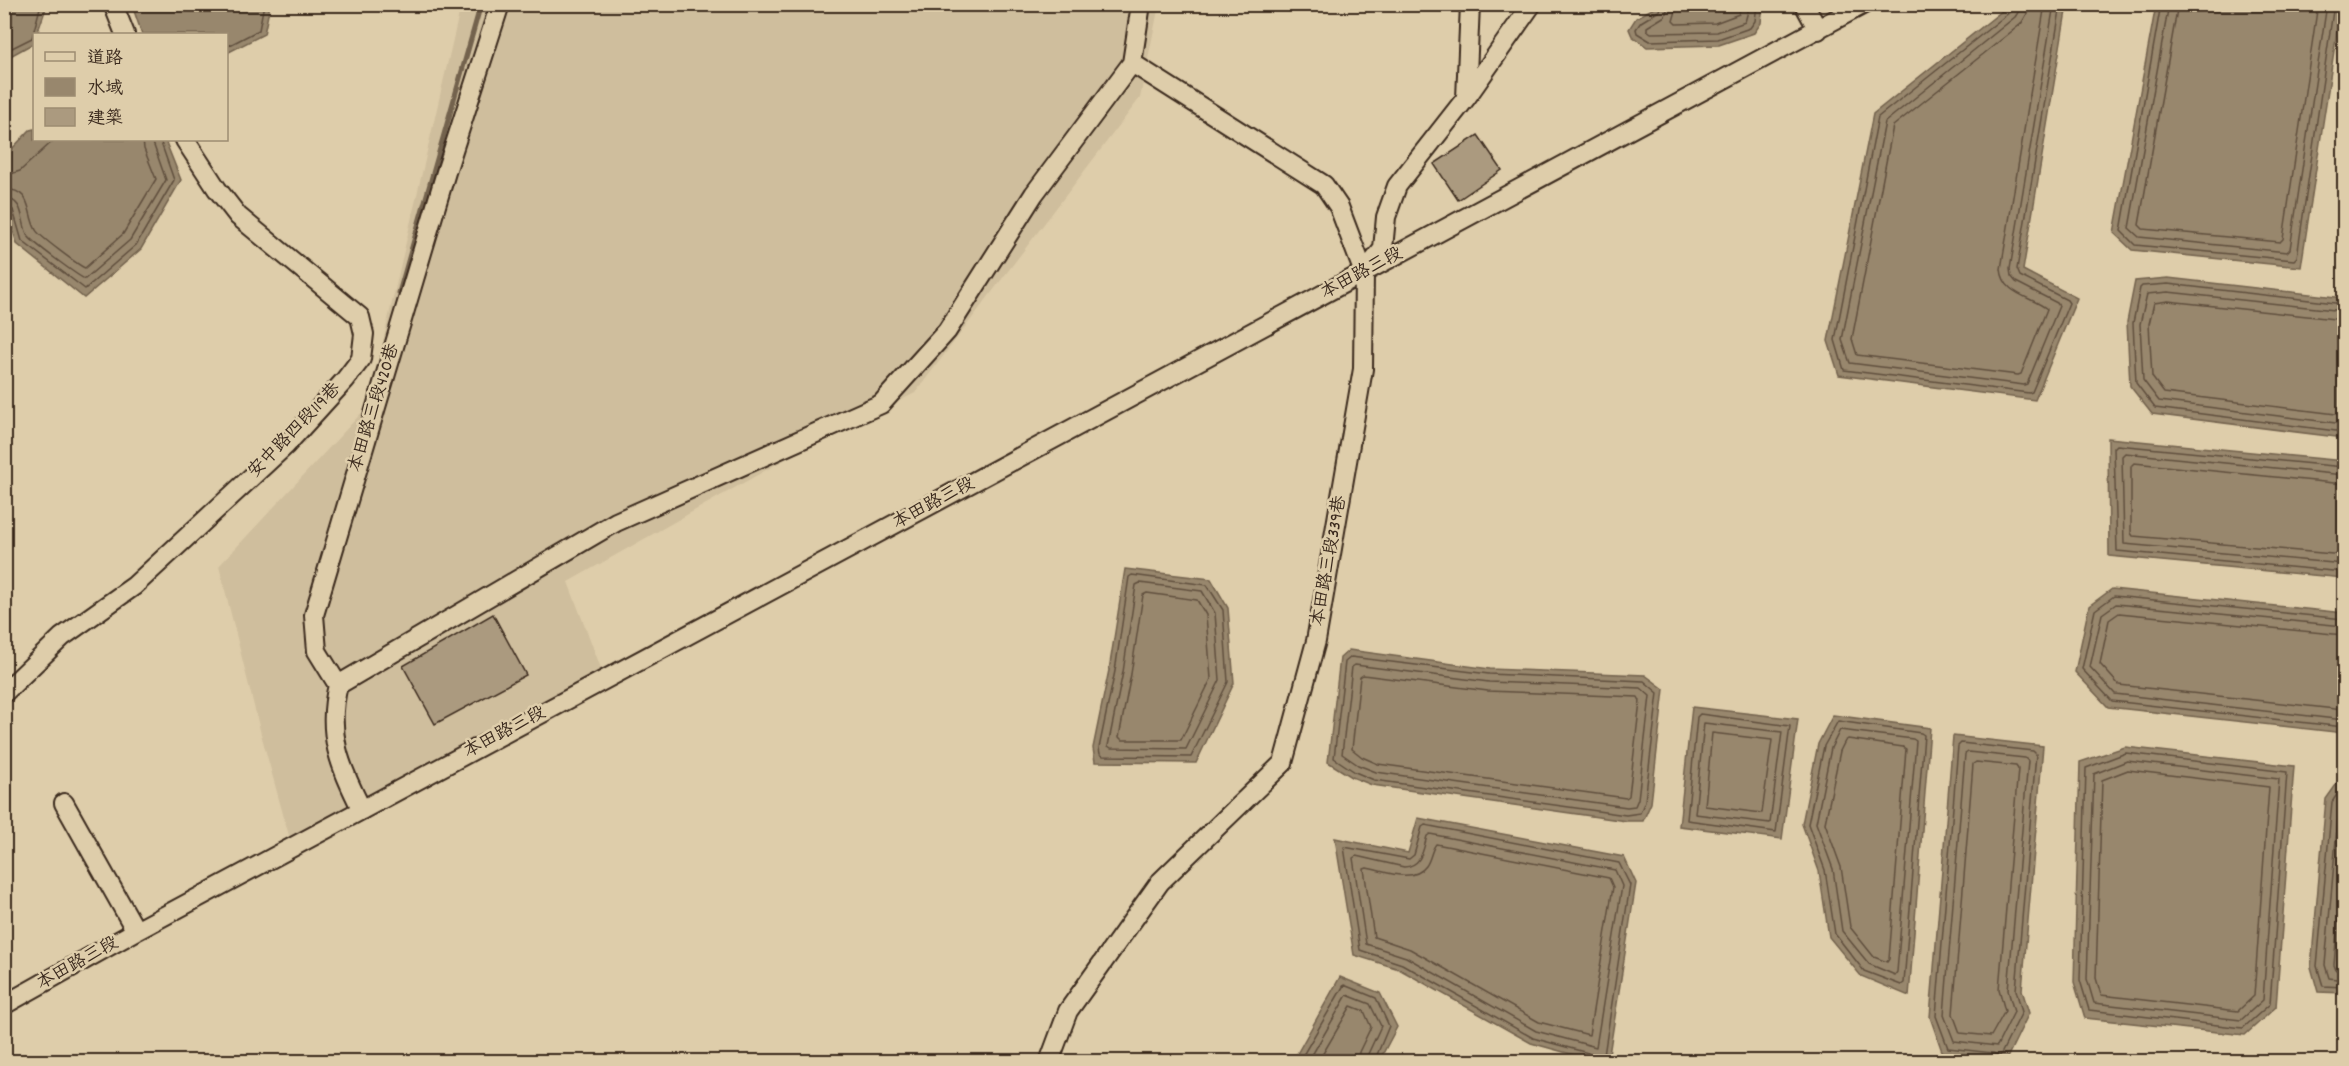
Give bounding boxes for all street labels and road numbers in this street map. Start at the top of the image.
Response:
street label: 本田路三段 [1316,242,1408,306]
street label: 本田路三段420巷 [344,341,406,475]
street label: 安中路四段119巷 [243,378,347,484]
street label: 本田路三段 [888,472,980,536]
street label: 本田路三段339巷 [1306,494,1354,628]
street label: 本田路三段 [459,701,551,765]
street label: 本田路三段 [33,931,123,997]

